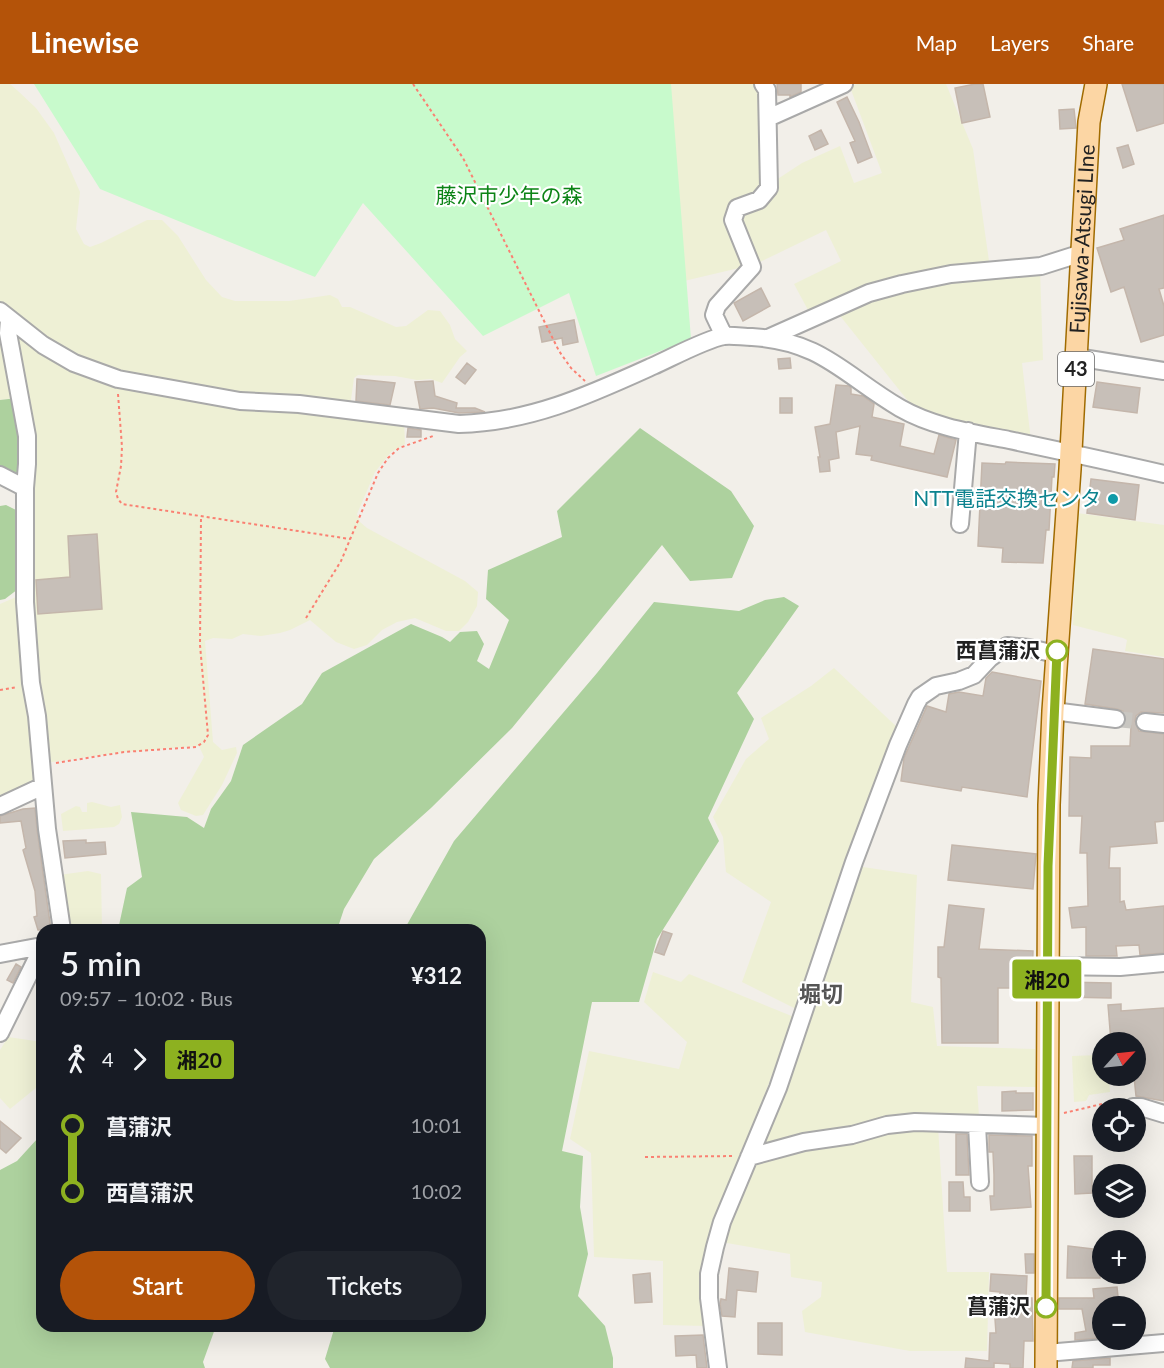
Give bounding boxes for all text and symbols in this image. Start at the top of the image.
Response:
text: Linewise [30,25,139,59]
text: Map [916,30,957,55]
text: Layers [990,30,1049,55]
text: Share [1082,30,1134,55]
street label: Fujisawa-Atsugi LIne [1063,144,1099,334]
park label: 藤沢市少年の森 [436,182,583,207]
road number: 43 [1058,352,1094,386]
place label: NTT電話交換センタ [913,485,1101,510]
marker: NTT電話交換センタ [1106,492,1120,506]
place label: 西菖蒲沢 [956,637,1040,662]
marker: 西菖蒲沢 [1046,640,1068,662]
text: 5 min [60,943,141,983]
line badge: 湘20 [1012,960,1082,998]
text: ¥312 [411,962,462,989]
text: 湘20 [1024,967,1070,992]
district label: 堀切 [799,980,843,1007]
text: 09:57 – 10:02 · Bus [60,986,233,1010]
north arrow [1092,1032,1146,1086]
map controls [1092,1032,1146,1350]
icon: walk [60,1043,93,1076]
icon: forward [123,1043,156,1076]
text: 4 [102,1047,114,1071]
text: 湘20 [177,1047,222,1072]
button: locate [1092,1098,1146,1152]
text: 菖蒲沢 [106,1113,172,1140]
text: 10:01 [411,1113,462,1137]
button: layers [1092,1164,1146,1218]
text: 西菖蒲沢 [106,1179,194,1206]
text: 10:02 [411,1179,462,1203]
button: + [1092,1230,1146,1284]
button: Start [60,1251,255,1320]
button: Tickets [267,1251,462,1320]
place label: 菖蒲沢 [967,1293,1030,1318]
marker: 菖蒲沢 [1035,1296,1057,1318]
button: − [1092,1296,1146,1350]

